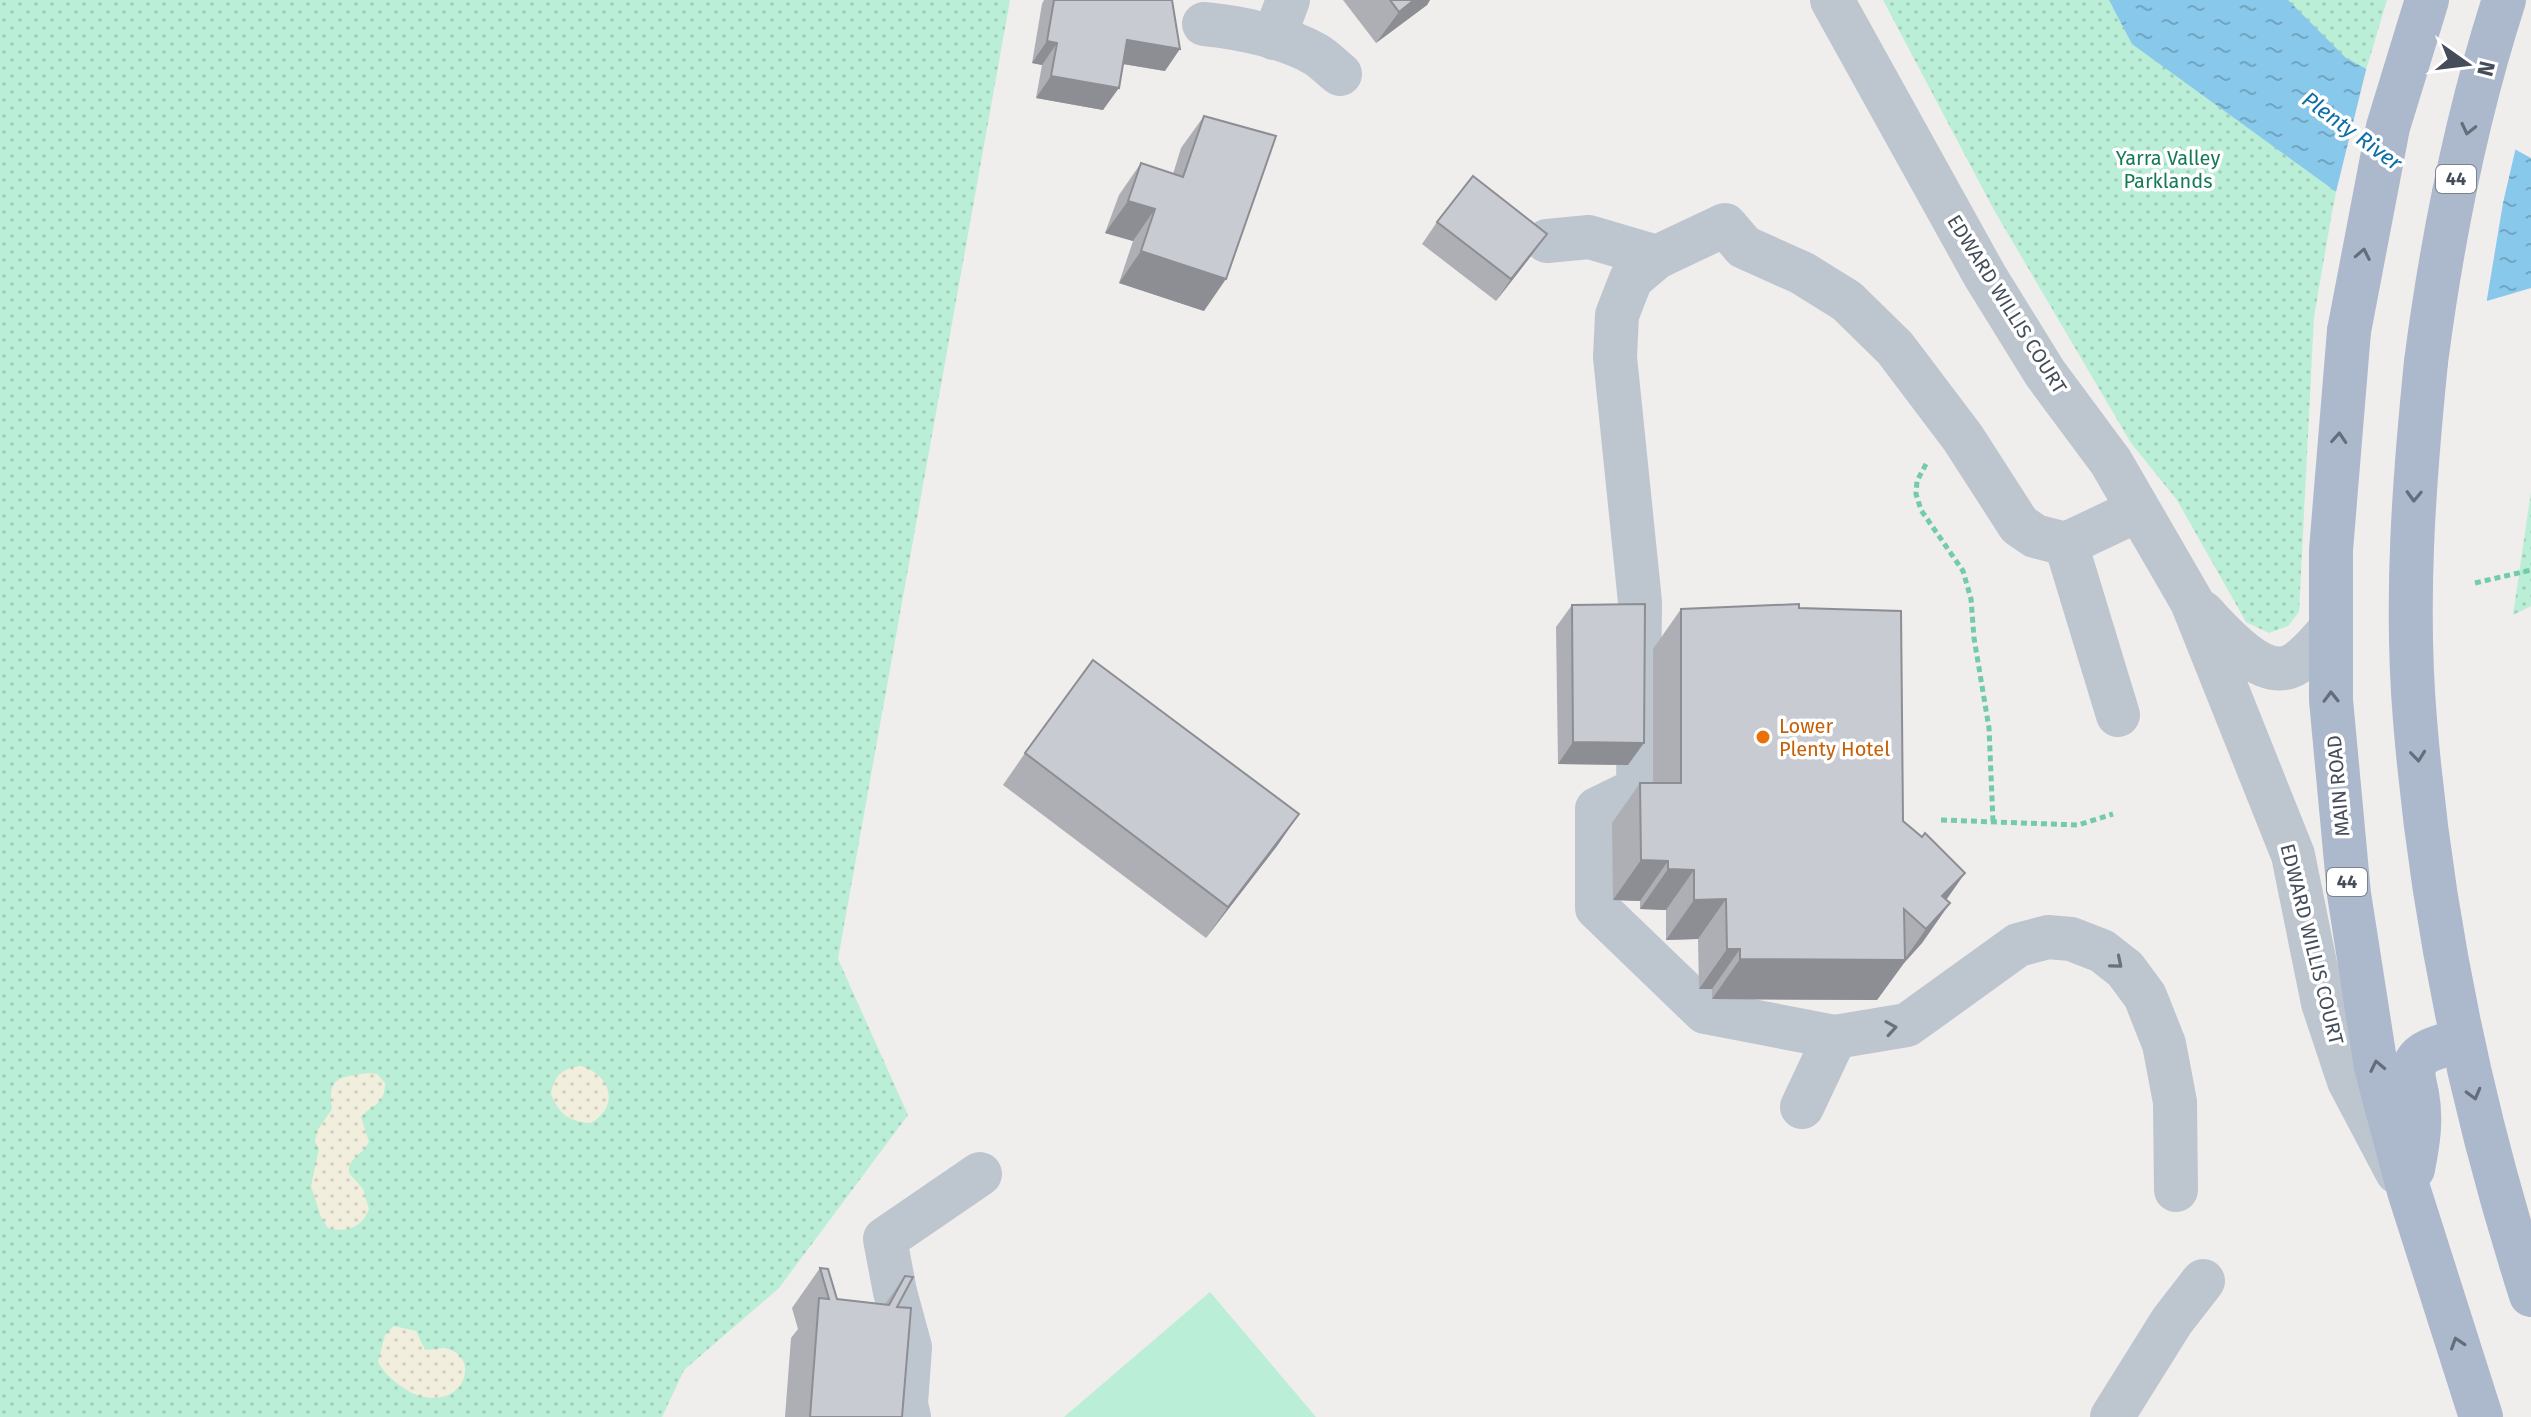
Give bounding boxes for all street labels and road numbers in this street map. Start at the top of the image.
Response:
road number: 44 [2436,165,2476,193]
street label: EDWARD WILLIS COURT [1942,210,2072,398]
street label: MAIN ROAD [2322,734,2354,838]
street label: EDWARD WILLIS COURT [2275,841,2349,1048]
road number: 44 [2327,868,2367,896]

